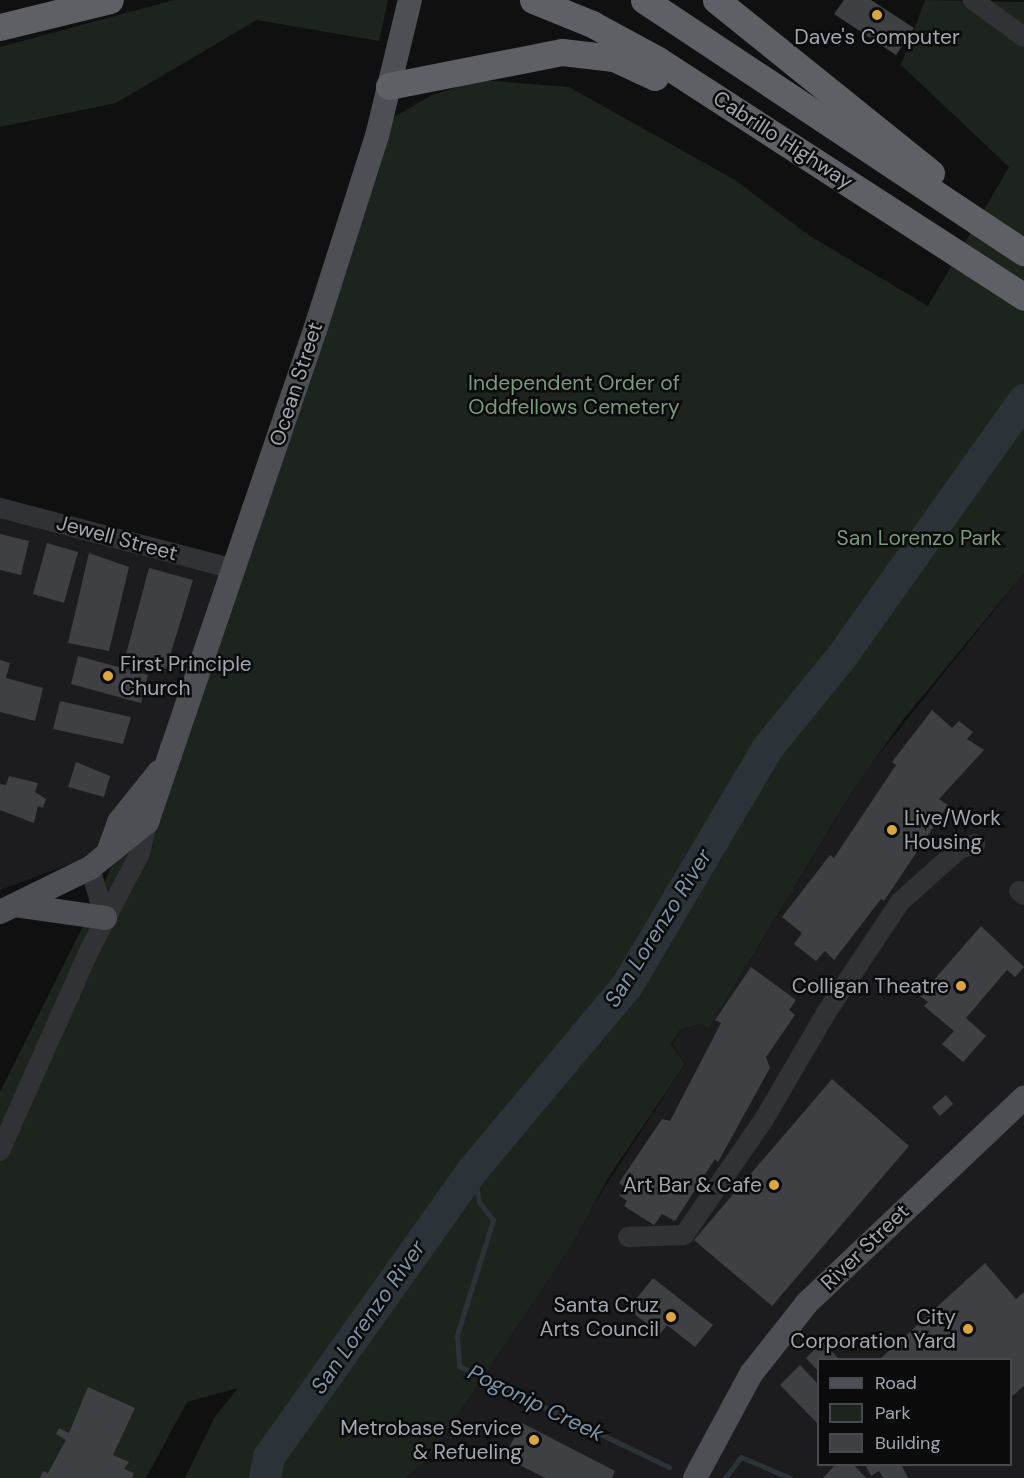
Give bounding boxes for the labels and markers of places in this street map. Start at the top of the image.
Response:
marker: Dave's Computer [870,8,884,22]
place label: Dave's Computer [794,24,960,50]
place label: First Principle Church [120,651,252,701]
marker: First Principle Church [101,669,115,683]
place label: Live/Work Housing [904,805,1001,855]
marker: Live/Work Housing [885,823,899,837]
place label: Colligan Theatre [792,973,949,999]
marker: Colligan Theatre [954,979,968,993]
place label: Art Bar & Cafe [623,1172,762,1198]
marker: Art Bar & Cafe [767,1178,781,1192]
place label: Santa Cruz Arts Council [540,1292,659,1342]
place label: City Corporation Yard [790,1304,956,1354]
marker: Santa Cruz Arts Council [664,1310,678,1324]
marker: City Corporation Yard [961,1322,975,1336]
place label: Metrobase Service & Refueling [340,1415,522,1465]
marker: Metrobase Service & Refueling [527,1433,541,1447]

